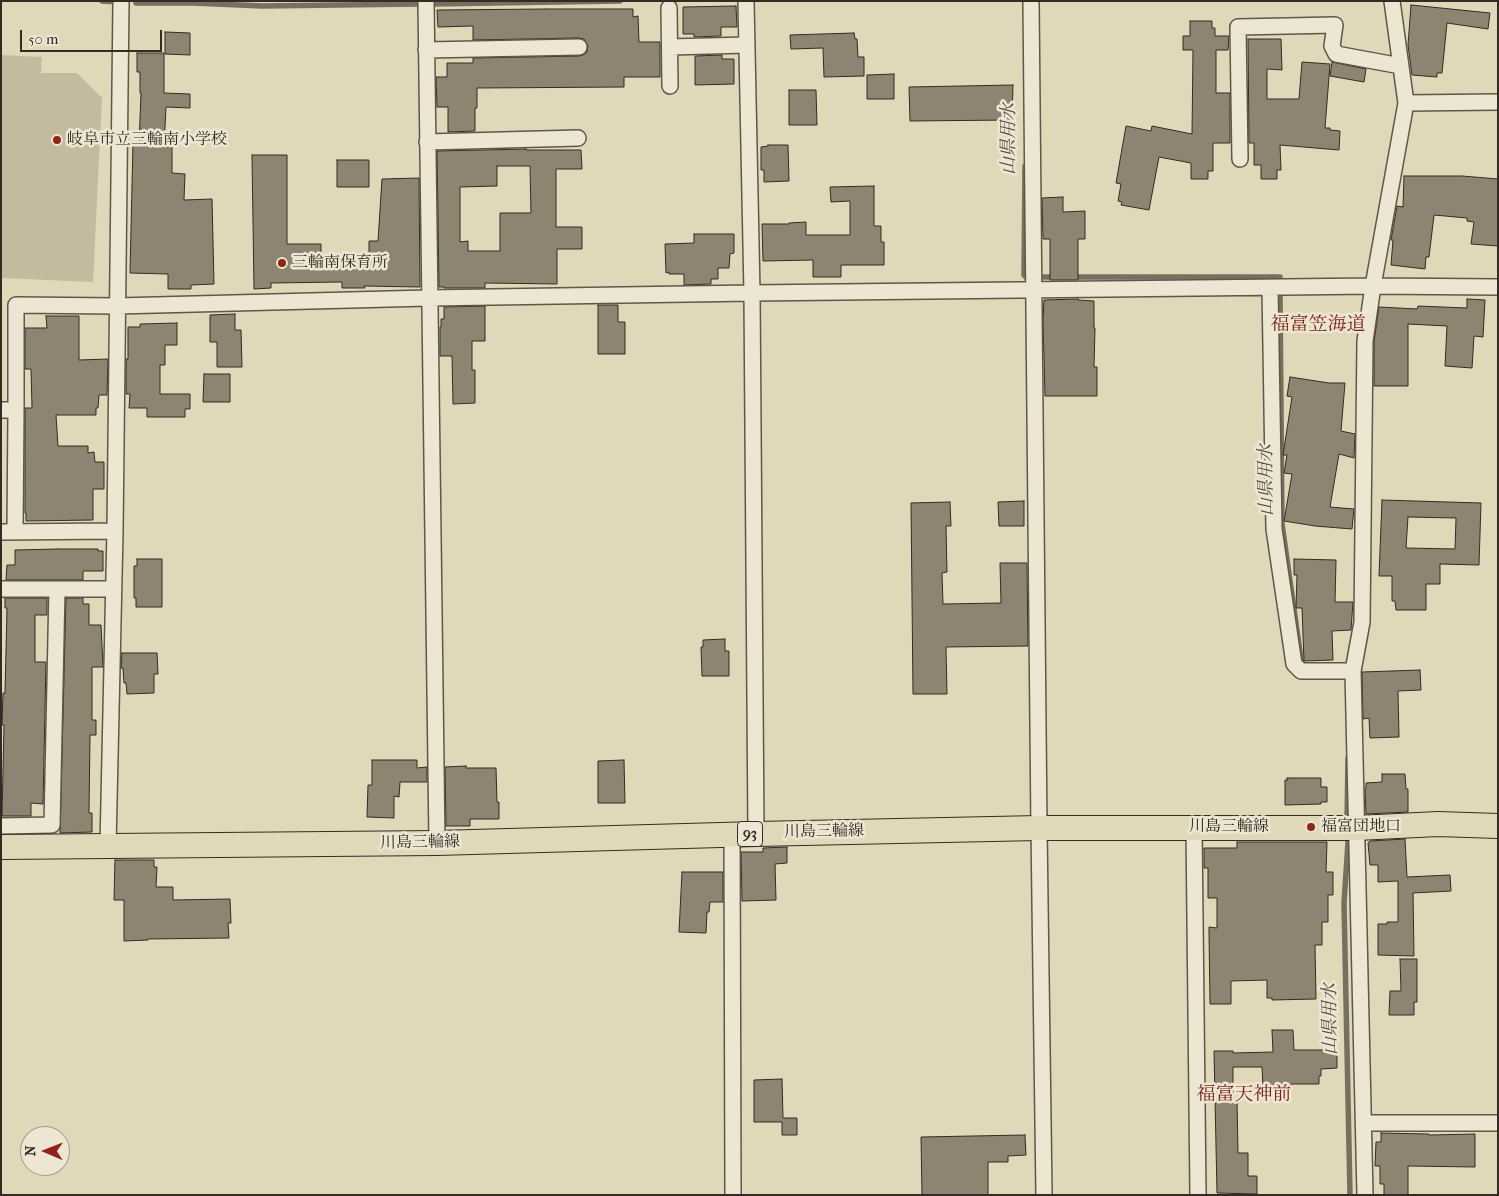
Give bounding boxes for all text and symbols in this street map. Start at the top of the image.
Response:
scale bar [22,20,165,52]
text: 50 m [28,30,58,48]
water label: 山県用水 [999,103,1021,175]
place label: 岐阜市立三輪南小学校 [67,130,227,150]
marker: 岐阜市立三輪南小学校 [51,134,63,146]
place label: 三輪南保育所 [292,253,388,273]
marker: 三輪南保育所 [276,257,288,269]
district label: 福富笠海道 [1271,314,1365,336]
water label: 山県用水 [1256,444,1278,516]
street label: 川島三輪線 [1189,817,1269,837]
place label: 福富団地口 [1321,817,1401,837]
marker: 福富団地口 [1305,821,1317,833]
road number: 93 [738,822,762,846]
street label: 川島三輪線 [784,822,864,842]
street label: 川島三輪線 [380,833,460,853]
water label: 山県用水 [1320,983,1342,1055]
district label: 福富天神前 [1197,1084,1291,1106]
north arrow [20,1126,70,1176]
text: N [22,1145,39,1156]

